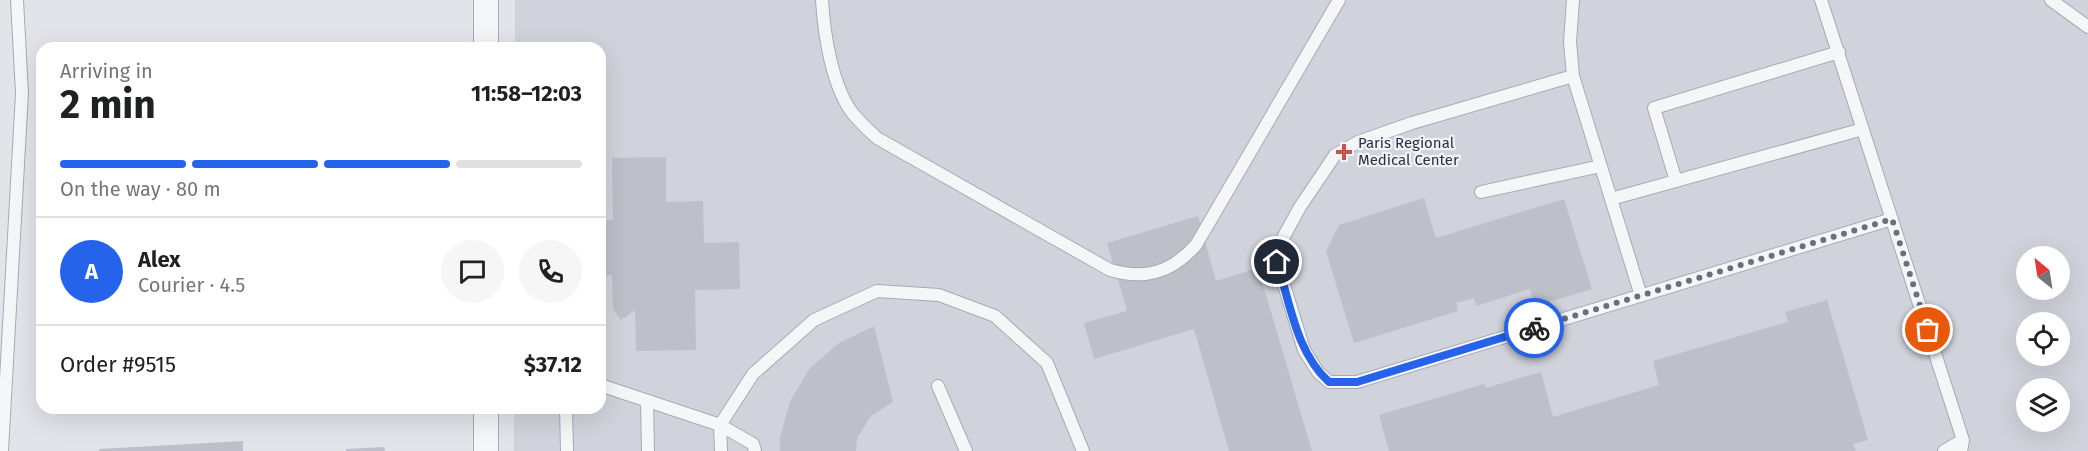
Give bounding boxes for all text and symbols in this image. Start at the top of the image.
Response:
text: Arriving in [60,59,153,83]
text: 11:58–12:03 [471,80,582,107]
text: 2 min [60,82,156,128]
place label: Paris Regional Medical Center [1358,134,1459,169]
marker: Paris Regional Medical Center [1335,143,1353,161]
text: On the way · 80 m [60,177,221,201]
pin [1251,236,1302,287]
button: chat [441,240,504,303]
button: phone [519,240,582,303]
icon: home [1260,245,1293,278]
text: Alex [138,246,181,273]
north arrow [2016,246,2070,300]
map controls [2016,246,2070,432]
text: A [85,258,98,285]
text: Courier · 4.5 [138,273,245,297]
courier [1504,298,1564,358]
pin [1902,304,1953,355]
icon: bike [1518,312,1551,345]
button: locate [2016,312,2070,366]
icon: bag [1911,313,1944,346]
text: Order #9515 [60,351,176,378]
text: $37.12 [524,351,582,378]
button: layers [2016,378,2070,432]

